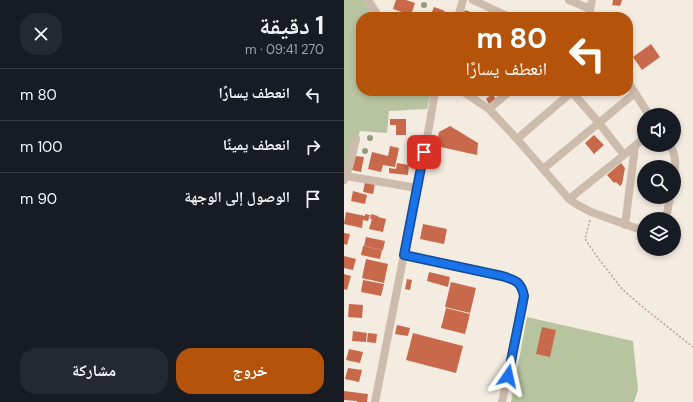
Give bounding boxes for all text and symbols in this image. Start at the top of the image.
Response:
text: 1 دقيقة [259,10,324,41]
button: close [20,13,62,55]
text: 80 m [477,20,547,57]
icon: left [561,28,613,80]
text: 270 m · 09:41 [245,41,324,58]
text: انعطف يسارًا [466,57,547,81]
text: انعطف يسارًا [218,83,290,103]
icon: left [302,84,324,106]
text: 80 m [20,85,57,105]
map controls [637,108,681,256]
button: sound [637,108,681,152]
text: انعطف يمينًا [223,135,290,155]
pin [407,135,441,169]
icon: right [302,136,324,158]
text: 100 m [20,137,63,157]
icon: arrive [413,141,435,163]
button: search [637,160,681,204]
text: الوصول إلى الوجهة [184,187,290,207]
icon: arrive [302,188,324,210]
text: 90 m [20,189,57,209]
button: layers [637,212,681,256]
button: مشاركة [20,348,168,394]
button: خروج [176,348,324,394]
position arrow [487,355,529,397]

